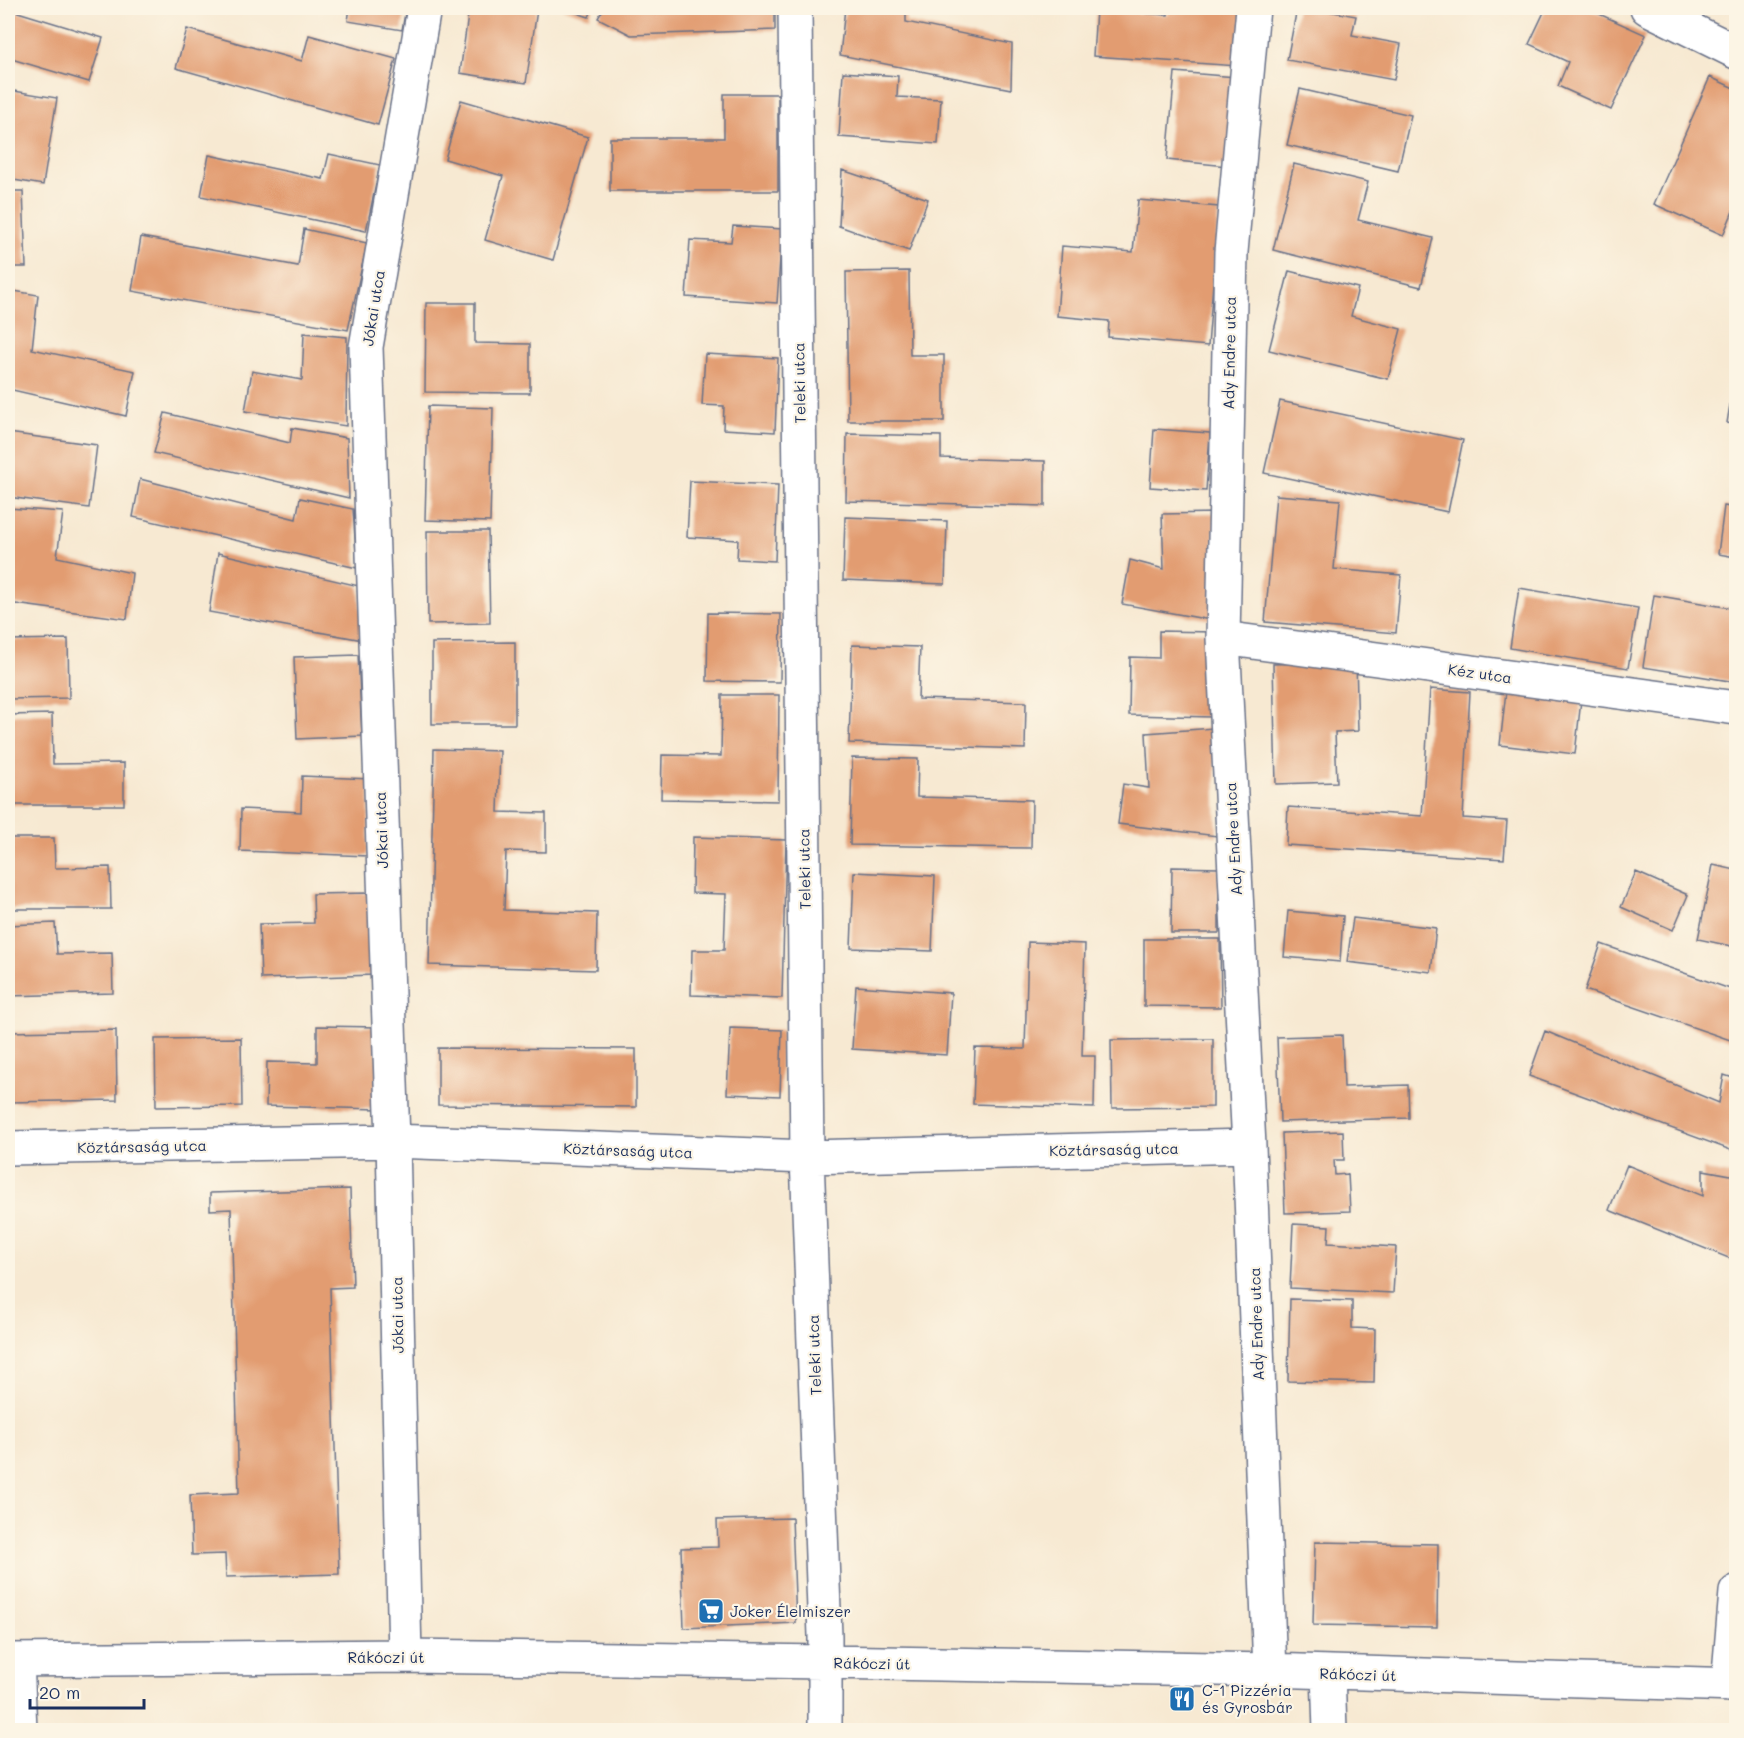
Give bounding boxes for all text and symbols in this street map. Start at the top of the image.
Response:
street label: Jókai utca [357,269,389,347]
street label: Ady Endre utca [1218,296,1240,410]
street label: Teleki utca [788,342,810,424]
street label: Kéz utca [1447,659,1513,687]
street label: Ady Endre utca [1220,782,1246,896]
street label: Jókai utca [370,791,392,869]
street label: Teleki utca [793,828,815,910]
street label: Köztársaság utca [77,1135,207,1157]
street label: Köztársaság utca [563,1138,693,1162]
street label: Köztársaság utca [1049,1138,1179,1160]
street label: Ady Endre utca [1244,1267,1268,1381]
street label: Jókai utca [386,1276,408,1354]
street label: Teleki utca [803,1314,825,1396]
supermarket icon: Joker Élelmiszer [696,1596,726,1626]
place label: Joker Élelmiszer [730,1601,851,1621]
street label: Rákóczi út [347,1647,425,1667]
street label: Rákóczi út [833,1652,911,1674]
street label: Rákóczi út [1319,1663,1397,1685]
scale bar [30,1672,144,1710]
text: 20 m [39,1680,80,1704]
place label: C-1 Pizzéria és Gyrosbár [1202,1680,1293,1717]
restaurant icon: C-1 Pizzéria és Gyrosbár [1167,1684,1197,1714]

